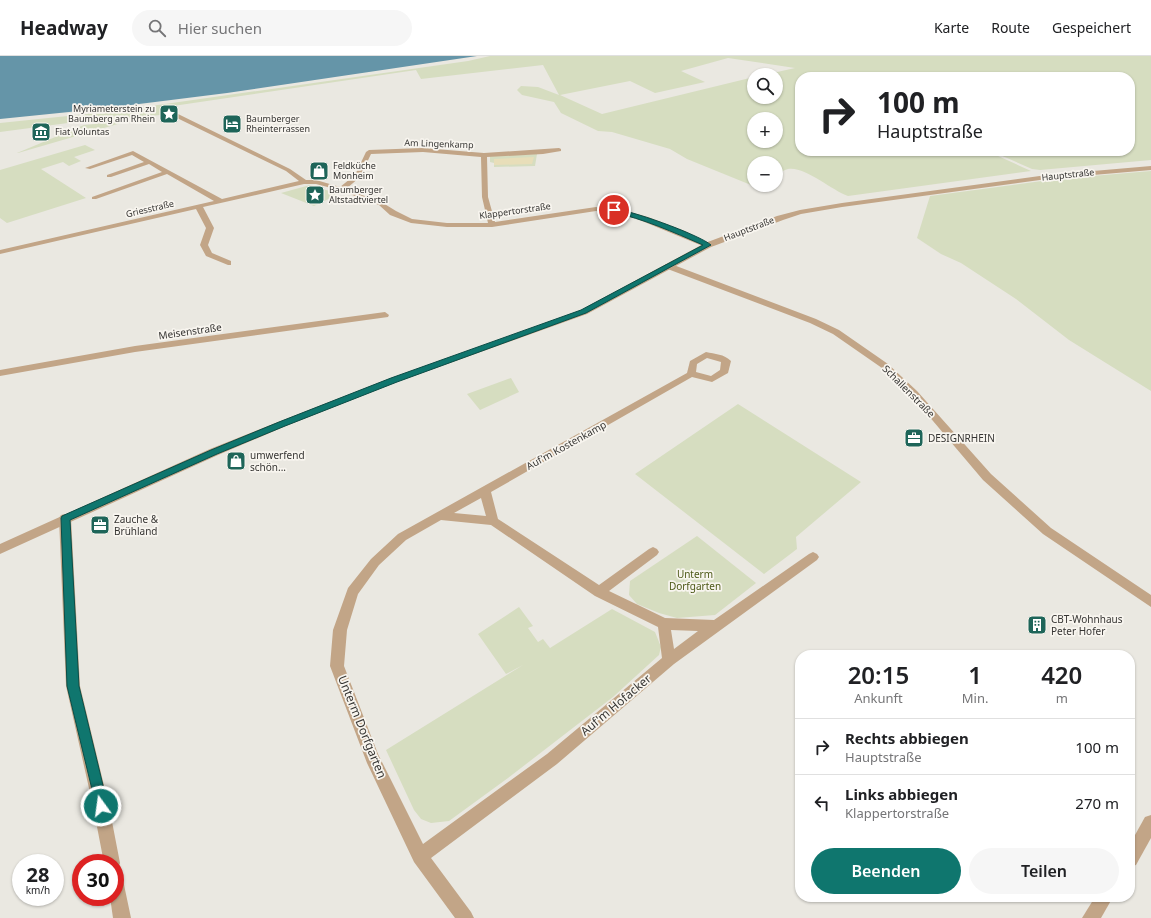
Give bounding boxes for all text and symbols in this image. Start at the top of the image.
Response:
search box [132,10,412,46]
text: Headway [20,15,108,41]
icon: search [146,17,168,39]
text: Hier suchen [178,18,262,38]
text: Karte [934,18,969,37]
text: Route [991,18,1030,37]
text: Gespeichert [1052,18,1131,37]
map controls [747,68,783,192]
button: search [747,68,783,104]
text: 100 m [877,83,960,121]
icon: right [811,88,863,140]
place label: Myriameterstein zu Baumberg am Rhein [68,102,155,125]
place icon: Myriameterstein zu Baumberg am Rhein [158,103,180,125]
place label: Baumberger Rheinterrassen [246,112,310,135]
button: + [747,112,783,148]
hotel icon: Baumberger Rheinterrassen [221,113,243,135]
text: Hauptstraße [877,119,983,143]
museum icon: Fiat Voluntas [30,121,52,143]
place label: Fiat Voluntas [55,125,109,138]
street label: Am Lingenkamp [404,136,474,151]
button: − [747,156,783,192]
place label: Feldküche Monheim [333,159,376,182]
shop icon: Feldküche Monheim [308,160,330,182]
street label: Hauptstraße [1041,165,1095,184]
place label: Baumberger Altstadtviertel [329,183,388,206]
place icon: Baumberger Altstadtviertel [304,184,326,206]
pin [597,193,631,227]
street label: Griesstraße [125,197,175,220]
street label: Klappertorstraße [478,199,552,222]
icon: arrive [603,199,625,221]
street label: Hauptstraße [722,213,776,244]
street label: Meisenstraße [157,320,223,342]
street label: Schallenstraße [880,362,939,421]
street label: Auf'm Kostenkamp [524,417,608,473]
office icon: DESIGNRHEIN [903,427,925,449]
place label: DESIGNRHEIN [928,431,995,445]
place label: umwerfend schön... [250,448,305,474]
shop icon: umwerfend schön... [225,450,247,472]
place label: Zauche & Brühland [114,512,159,538]
office icon: Zauche & Brühland [89,514,111,536]
park label: Unterm Dorfgarten [669,567,721,593]
place label: CBT-Wohnhaus Peter Hofer [1051,612,1123,638]
building icon: CBT-Wohnhaus Peter Hofer [1026,614,1048,636]
text: 20:15 [848,658,909,691]
text: 1 [968,658,982,691]
text: 420 [1041,658,1082,691]
street label: Auf'm Hofacker [577,670,655,739]
street label: Unterm Dorfgarten [334,673,391,781]
text: Ankunft [854,689,903,707]
text: Min. [962,689,989,707]
text: m [1056,689,1068,707]
text: Rechts abbiegen [845,728,969,748]
icon: right [811,736,833,758]
text: 100 m [1075,737,1119,757]
text: Hauptstraße [845,748,922,766]
text: Links abbiegen [845,784,958,804]
position arrow [80,785,122,827]
icon: left [811,792,833,814]
text: 270 m [1075,793,1119,813]
text: Klappertorstraße [845,804,949,822]
button: Beenden [811,848,961,894]
button: Teilen [969,848,1119,894]
speed limit sign: 30 [72,854,124,906]
text: 28 [27,861,49,888]
text: km/h [26,883,50,897]

